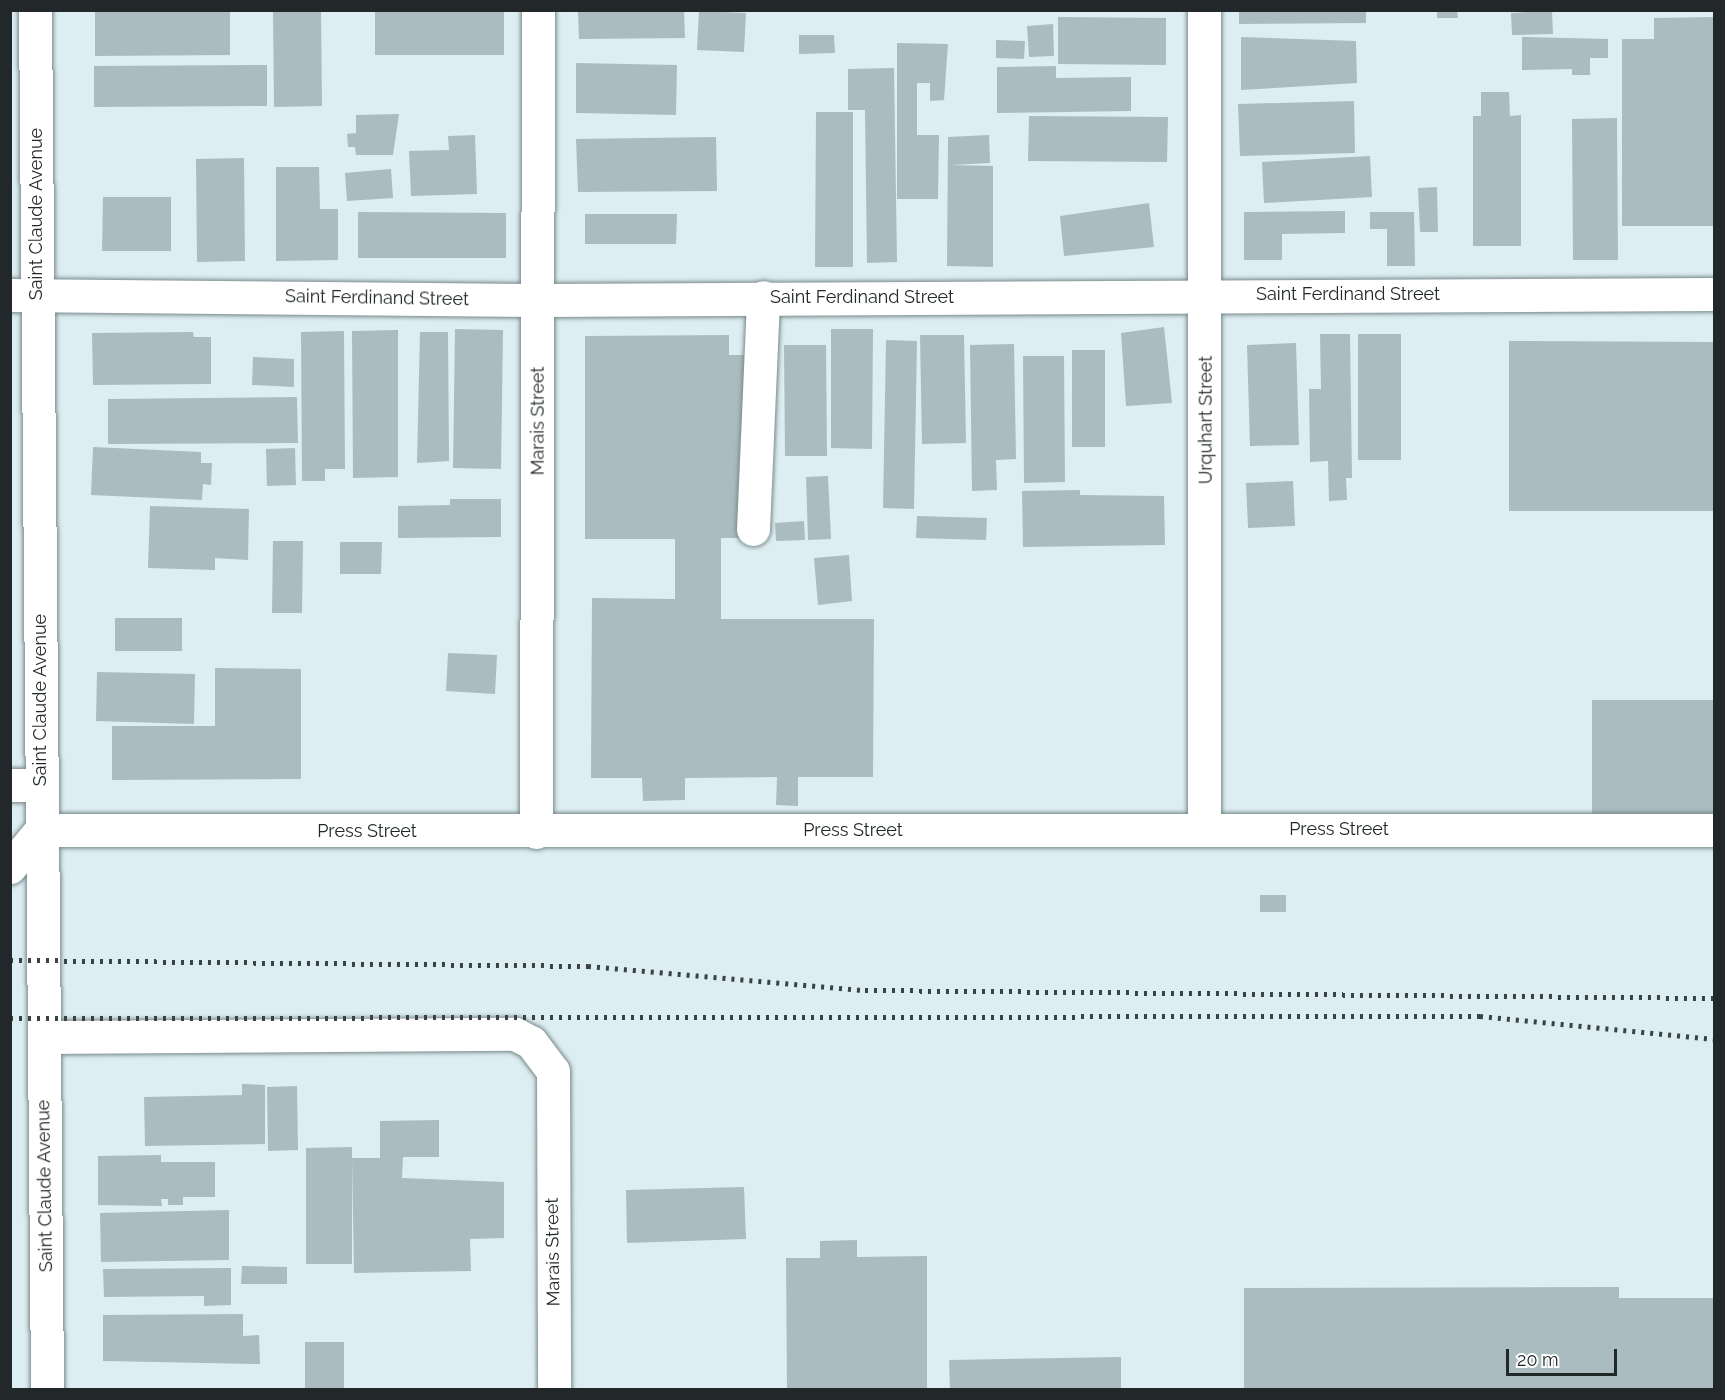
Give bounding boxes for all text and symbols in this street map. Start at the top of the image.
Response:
street label: Saint Claude Avenue [25,128,47,300]
street label: Saint Ferdinand Street [1256,283,1440,305]
street label: Saint Ferdinand Street [285,286,469,310]
street label: Saint Ferdinand Street [770,286,954,308]
street label: Urquhart Street [1195,356,1217,484]
street label: Marais Street [527,367,549,475]
street label: Saint Claude Avenue [29,614,51,786]
street label: Press Street [1289,818,1389,840]
street label: Press Street [803,819,903,841]
street label: Press Street [317,820,417,842]
street label: Saint Claude Avenue [33,1099,57,1273]
street label: Marais Street [541,1197,565,1307]
scale bar [1509,1337,1620,1375]
text: 20 m [1517,1349,1559,1370]

